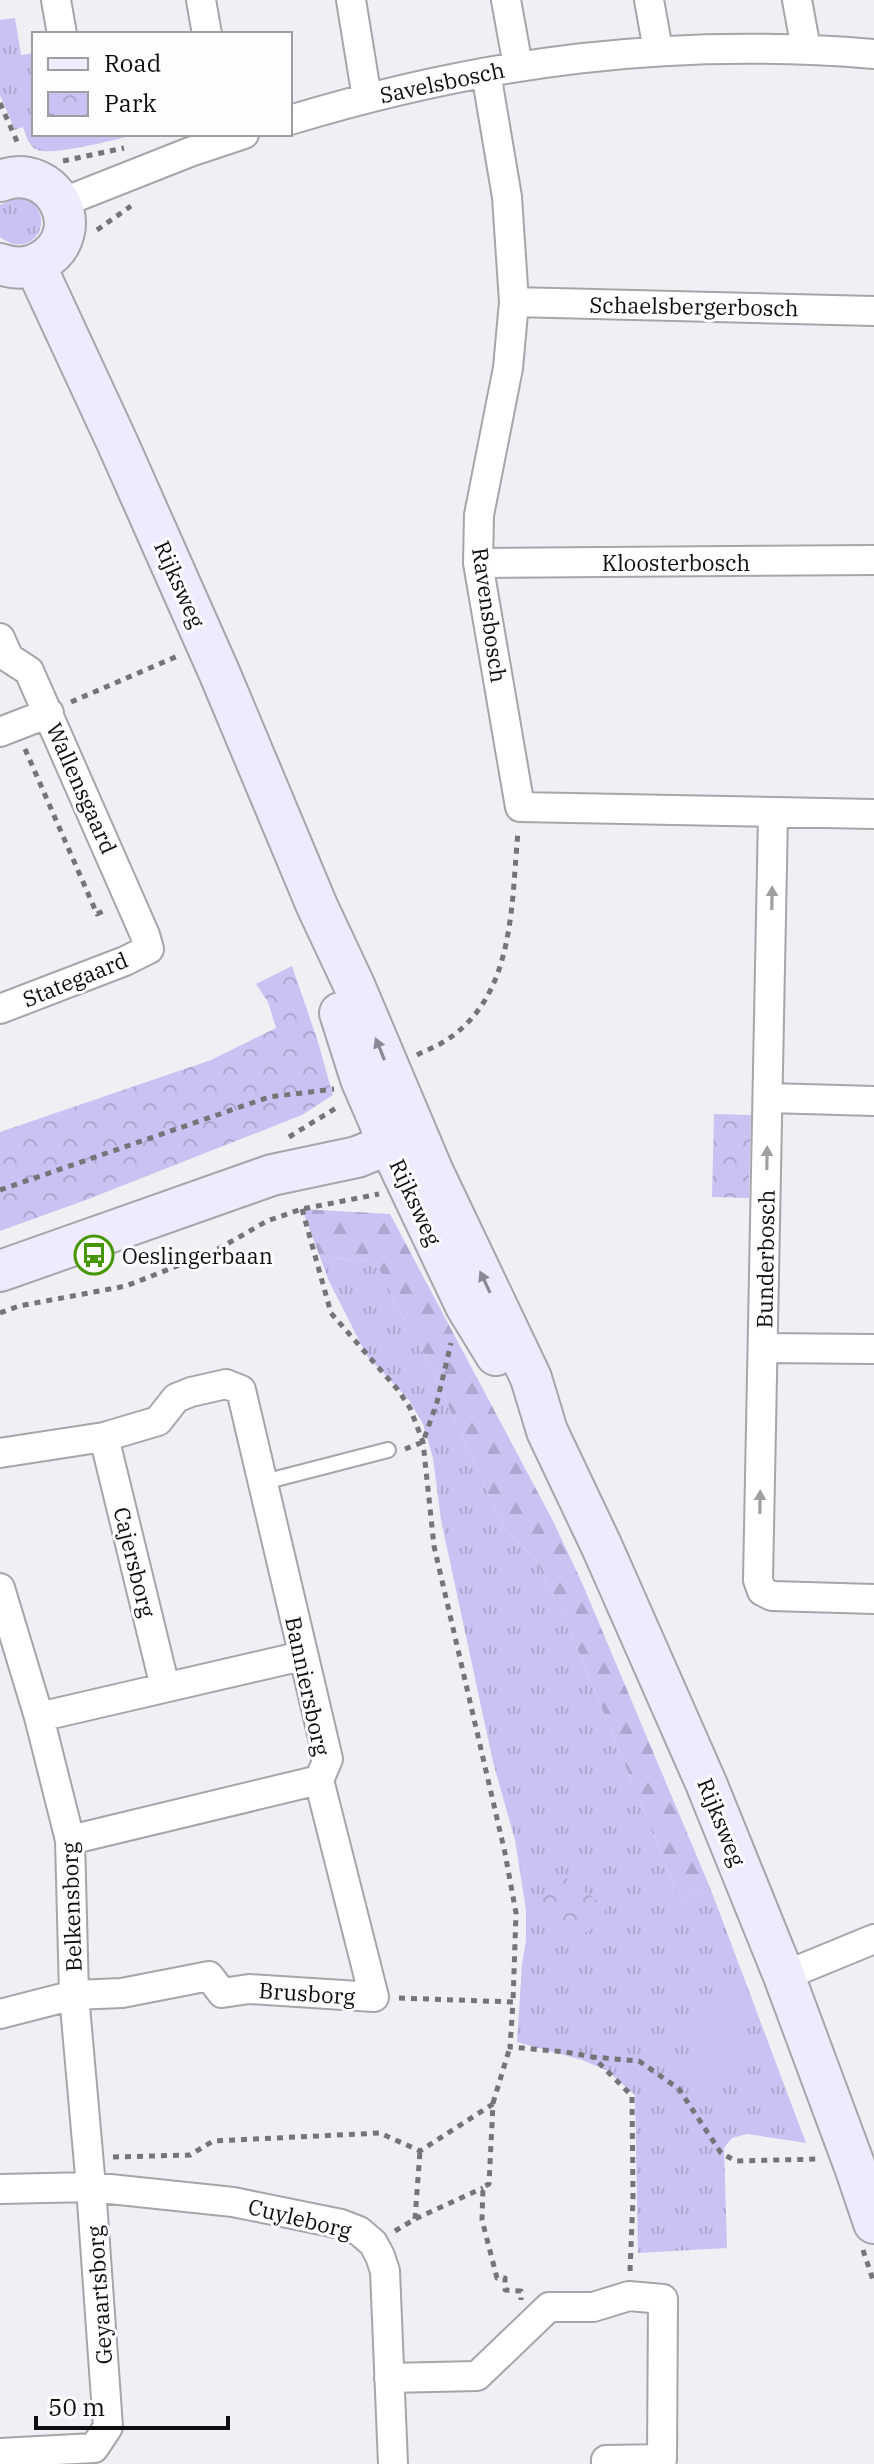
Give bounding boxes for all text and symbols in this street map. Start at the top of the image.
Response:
legend [32,32,292,136]
text: Road [104,47,161,79]
street label: Savelsbosch [377,55,507,109]
text: Park [104,87,156,119]
street label: Schaelsbergerbosch [589,290,799,322]
street label: Rijksweg [148,536,212,632]
street label: Ravensbosch [466,546,514,684]
street label: Kloosterbosch [602,548,750,577]
street label: Wallensgaard [40,718,124,858]
one-way arrow [765,885,778,910]
street label: Stategaard [18,945,132,1013]
one-way arrow [374,1037,387,1061]
one-way arrow [761,1145,773,1170]
street label: Rijksweg [383,1154,449,1250]
street label: Bunderbosch [749,1189,781,1329]
bus stop icon: Oeslingerbaan [73,1234,115,1276]
place label: Oeslingerbaan [122,1241,273,1270]
one-way arrow [478,1270,492,1293]
one-way arrow [754,1489,766,1514]
street label: Cajersborg [107,1504,163,1620]
street label: Banniersborg [279,1614,337,1758]
street label: Rijksweg [691,1774,753,1870]
street label: Belkensborg [54,1842,88,1972]
street label: Brusborg [258,1975,356,2011]
street label: Cuyleborg [245,2191,355,2245]
street label: Geyaartsborg [80,2225,118,2365]
scale bar [36,2380,228,2430]
text: 50 m [48,2391,105,2423]

